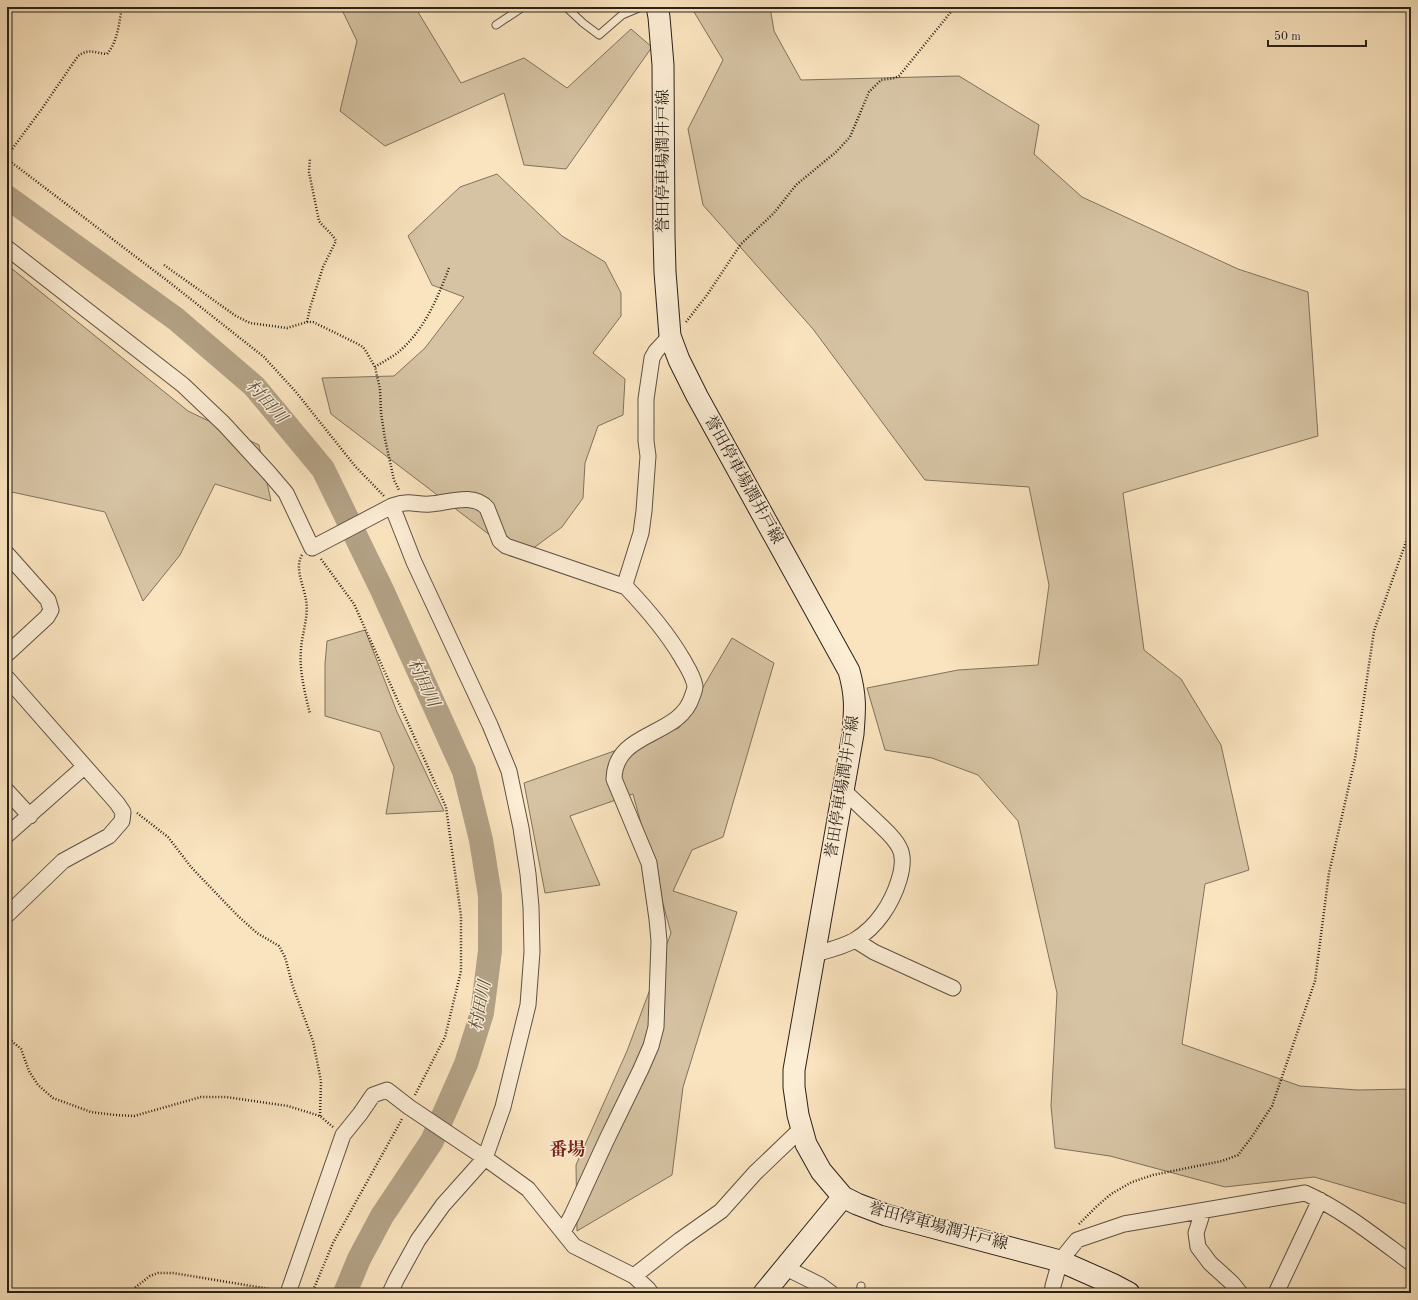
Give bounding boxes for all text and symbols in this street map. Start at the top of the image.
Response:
scale bar [1268,22,1366,48]
text: 50 m [1274,30,1301,43]
street label: 誉田停車場潤井戸線 [654,89,672,233]
water label: 村田川 [243,376,292,428]
street label: 誉田停車場潤井戸線 [701,412,787,547]
water label: 村田川 [405,655,444,712]
street label: 誉田停車場潤井戸線 [822,714,862,859]
water label: 村田川 [466,977,495,1033]
district label: 番場 [549,1139,585,1159]
street label: 誉田停車場潤井戸線 [866,1199,1010,1253]

